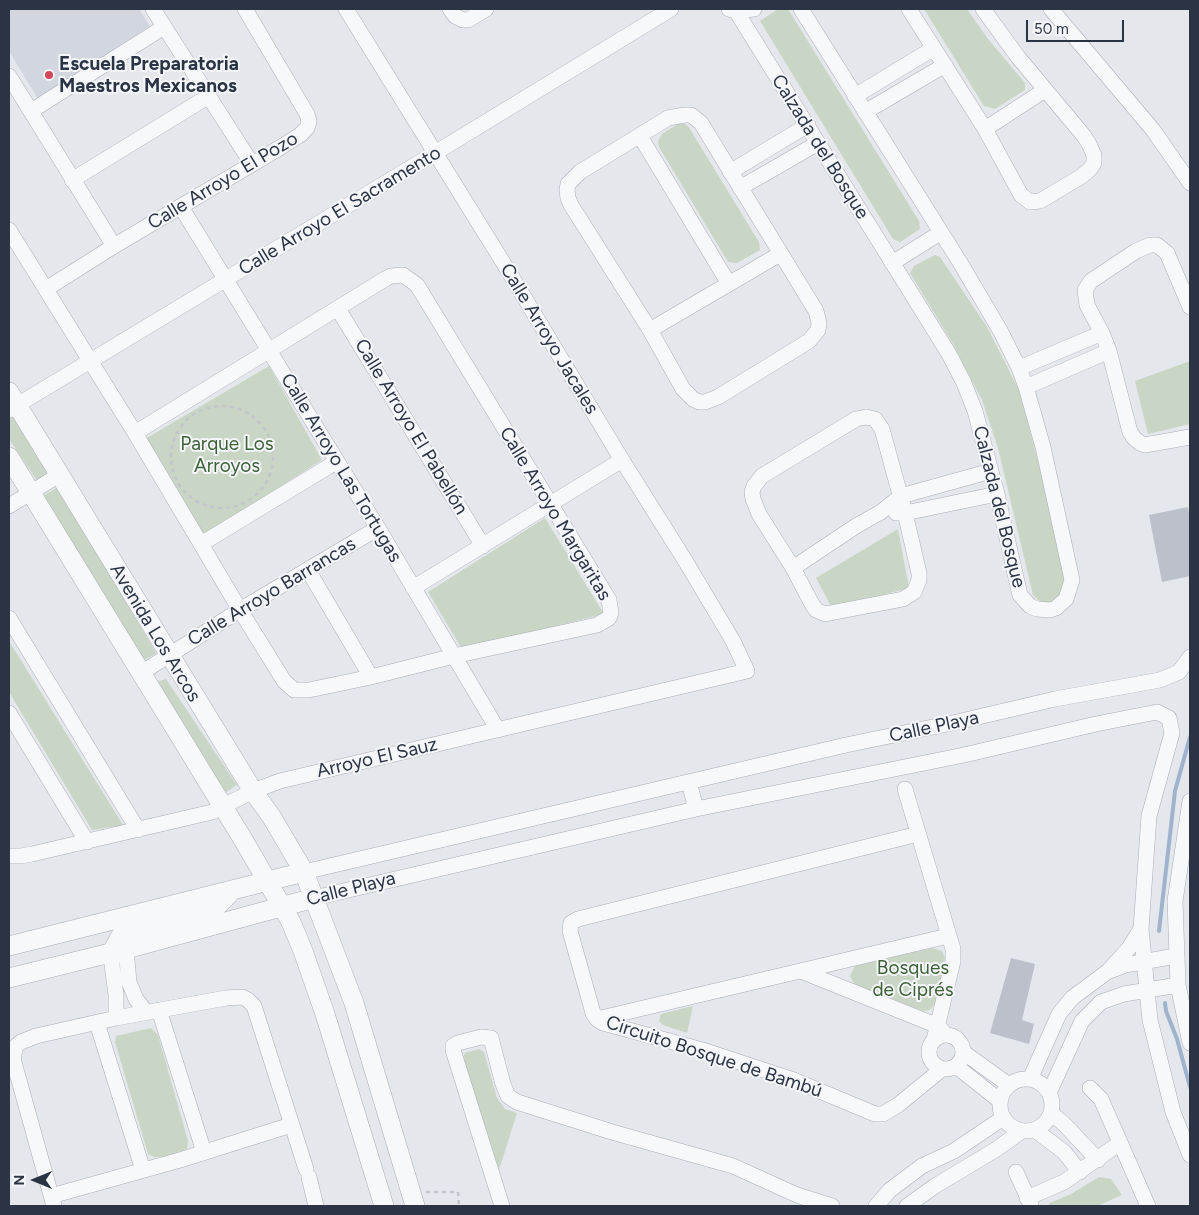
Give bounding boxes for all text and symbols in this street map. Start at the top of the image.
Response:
scale bar [1029,10,1126,42]
text: 50 m [1034,20,1069,38]
place label: Escuela Preparatoria Maestros Mexicanos [59,53,239,97]
marker: Escuela Preparatoria Maestros Mexicanos [43,69,55,81]
street label: Calzada del Bosque [766,71,874,223]
street label: Calle Arroyo El Pozo [144,127,302,235]
street label: Calle Arroyo El Sacramento [235,141,445,281]
street label: Calle Arroyo Jacales [495,260,603,418]
street label: Calle Arroyo El Pabellón [349,335,473,519]
street label: Calle Arroyo Las Tortugas [276,369,406,567]
street label: Calle Arroyo Margaritas [494,423,616,605]
street label: Calzada del Bosque [968,424,1030,590]
park label: Parque Los Arroyos [180,433,274,477]
street label: Calle Arroyo Barrancas [184,533,360,651]
street label: Avenida Los Arcos [105,560,205,706]
street label: Calle Playa [887,706,981,748]
street label: Arroyo El Sauz [314,733,440,783]
street label: Calle Playa [304,867,398,911]
park label: Bosques de Ciprés [872,957,954,1001]
street label: Circuito Bosque de Bambú [603,1011,825,1103]
north arrow [10,1155,60,1205]
text: N [11,1175,28,1185]

